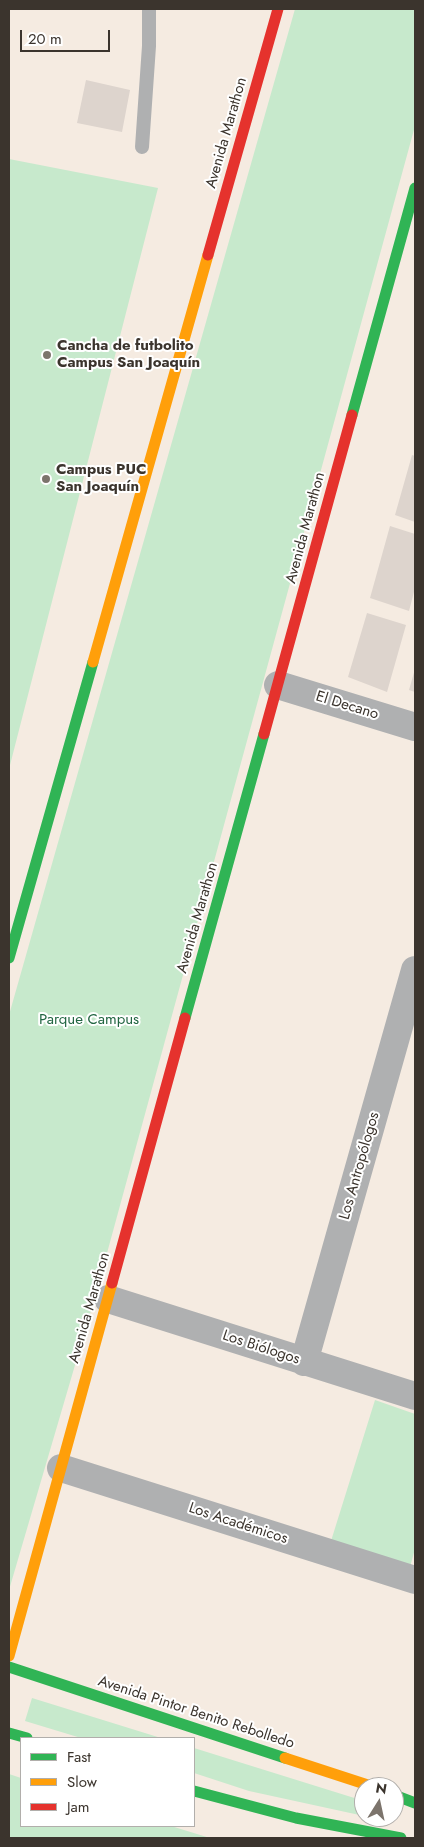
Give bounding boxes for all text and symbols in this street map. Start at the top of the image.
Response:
scale bar [22,20,112,52]
text: 20 m [28,28,62,50]
street label: Avenida Marathon [203,75,251,191]
place label: Cancha de futbolito Campus San Joaquín [57,337,200,372]
marker: Cancha de futbolito Campus San Joaquín [41,349,53,361]
place label: Campus PUC San Joaquín [56,461,146,496]
street label: Avenida Marathon [282,470,330,586]
marker: Campus PUC San Joaquín [40,473,52,485]
street label: El Decano [313,688,381,724]
street label: Avenida Marathon [174,860,222,976]
park label: Parque Campus [39,1011,139,1029]
street label: Los Antropólogos [336,1110,384,1222]
street label: Avenida Marathon [66,1250,114,1366]
street label: Los Biólogos [220,1327,302,1369]
street label: Los Académicos [186,1500,290,1548]
street label: Avenida Pintor Benito Rebolledo [96,1673,296,1753]
legend [20,1737,195,1827]
text: Fast [67,1746,91,1768]
text: Slow [67,1771,97,1793]
north arrow [354,1777,404,1827]
text: N [374,1777,389,1799]
text: Jam [67,1796,90,1818]

